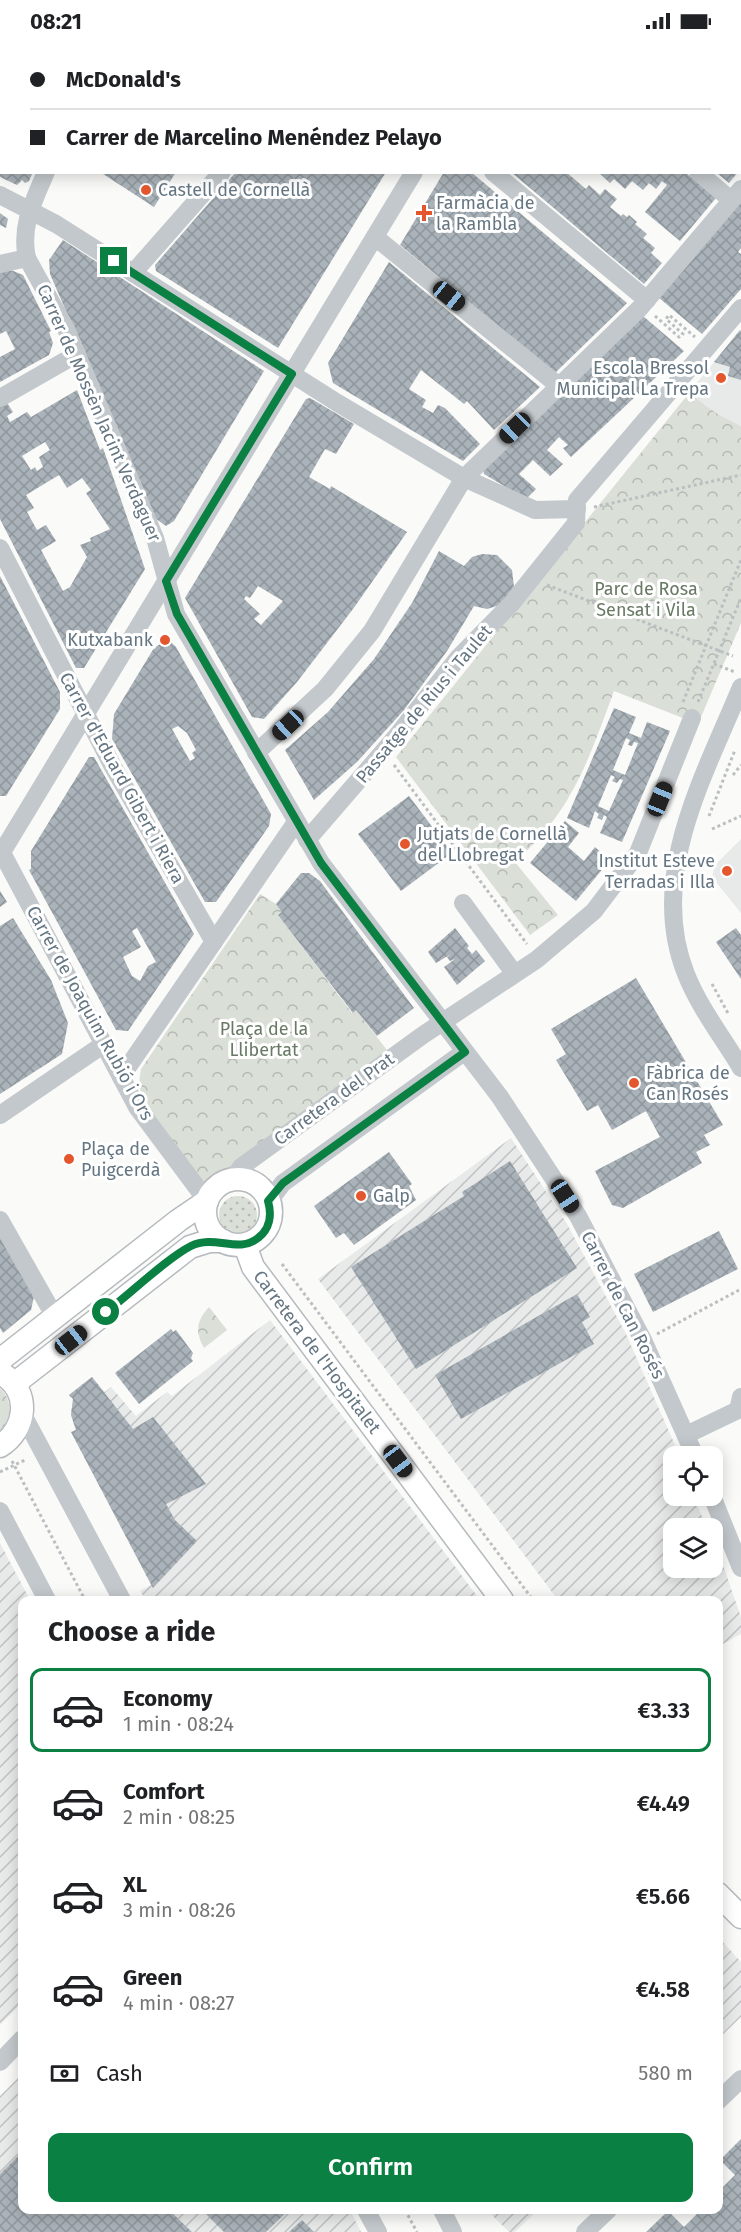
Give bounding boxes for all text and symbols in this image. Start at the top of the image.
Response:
text: 08:21 [30,8,82,35]
text: McDonald's [66,66,181,93]
text: Carrer de Marcelino Menéndez Pelayo [66,124,442,151]
place label: Castell de Cornellà [158,179,310,201]
marker: Castell de Cornellà [139,183,153,197]
place label: Farmàcia de la Rambla [436,192,535,235]
marker: Farmàcia de la Rambla [417,206,431,220]
route end [100,247,127,274]
car [429,278,469,314]
street label: Carrer de Mossèn Jacint Verdaguer [32,281,166,545]
place label: Escola Bressol Municipal La Trepa [556,357,709,400]
marker: Escola Bressol Municipal La Trepa [714,371,728,385]
car [496,409,534,447]
park label: Parc de Rosa Sensat i Vila [594,578,698,621]
street label: Passatge de Rius i Taulet [351,620,497,788]
place label: Kutxabank [67,629,154,651]
marker: Kutxabank [158,633,172,647]
street label: Carrer d'Eduard Gibert i Riera [55,668,189,888]
car [269,706,307,744]
car [645,779,675,819]
place label: Jutjats de Cornellà del Llobregat [417,823,567,866]
marker: Jutjats de Cornellà del Llobregat [398,837,412,851]
place label: Institut Esteve Terradas i Illa [598,850,715,893]
marker: Institut Esteve Terradas i Illa [720,864,734,878]
street label: Carrer de Joaquim Rubió i Ors [22,902,158,1124]
park label: Plaça de la Llibertat [220,1018,308,1061]
street label: Carretera del Prat [270,1048,399,1150]
place label: Fàbrica de Can Rosés [646,1062,730,1105]
marker: Fàbrica de Can Rosés [627,1076,641,1090]
place label: Plaça de Puigcerdà [81,1138,161,1181]
marker: Plaça de Puigcerdà [62,1152,76,1166]
car [548,1176,582,1216]
place label: Galp [373,1185,410,1207]
marker: Galp [354,1189,368,1203]
street label: Carrer de Can Rosés [576,1228,670,1382]
street label: Carretera de l'Hospitalet [248,1266,386,1438]
route start [92,1298,119,1325]
car [51,1322,91,1358]
car [380,1441,416,1481]
map controls [663,1446,723,1578]
button: locate [663,1446,723,1506]
button: layers [663,1518,723,1578]
text: Choose a ride [48,1616,215,1648]
icon: car [51,1683,105,1737]
text: Economy [123,1685,212,1712]
text: €3.33 [638,1697,690,1724]
text: 1 min · 08:24 [123,1712,234,1736]
icon: car [51,1776,105,1830]
text: Comfort [123,1778,204,1805]
text: €4.49 [637,1790,690,1817]
text: 2 min · 08:25 [123,1805,235,1829]
icon: car [51,1869,105,1923]
text: XL [123,1871,147,1898]
text: €5.66 [636,1883,690,1910]
text: 3 min · 08:26 [123,1898,236,1922]
icon: car [51,1962,105,2016]
text: Green [123,1964,182,1991]
text: €4.58 [636,1976,690,2003]
text: 4 min · 08:27 [123,1991,234,2015]
icon: cash [48,2057,81,2090]
text: Cash [96,2060,143,2087]
text: 580 m [638,2061,693,2085]
button: Confirm [48,2133,693,2202]

